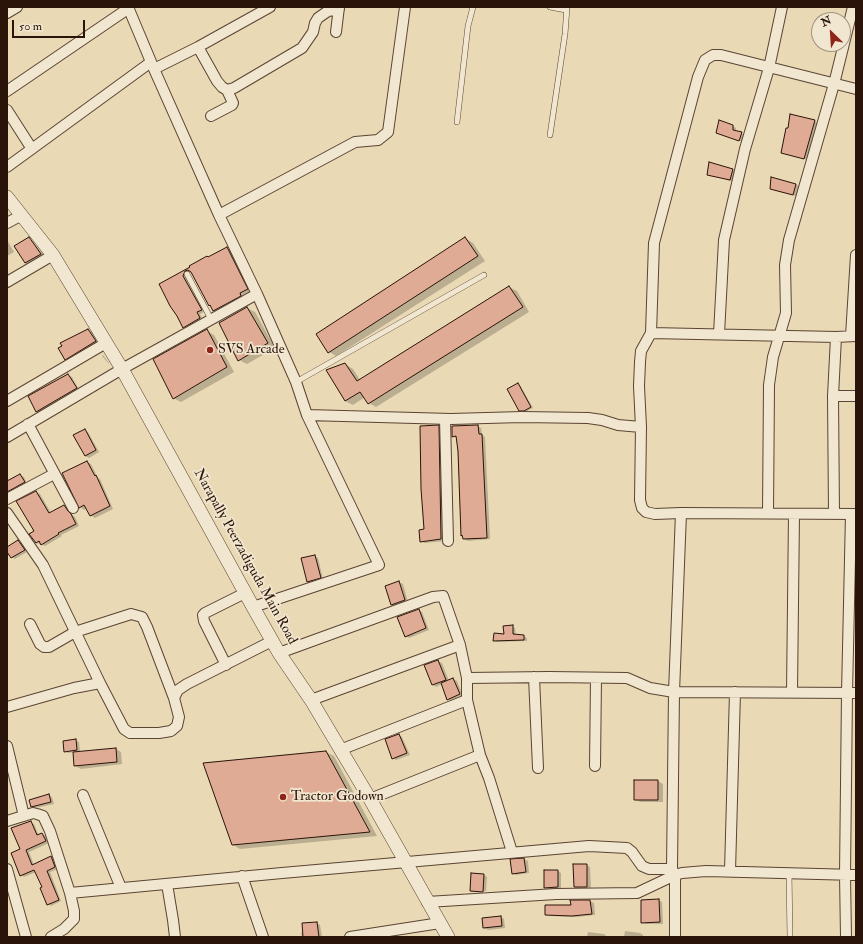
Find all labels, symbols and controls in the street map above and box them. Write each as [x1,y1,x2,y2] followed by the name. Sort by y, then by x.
[14,12,87,38] scale bar
[811,12,851,52] north arrow
[819,14,833,30] text: N
[19,19,42,34] text: 50 m
[218,342,285,358] place label: SVS Arcade
[205,345,215,355] marker: SVS Arcade
[190,466,300,648] street label: Narapally Peerzadiguda Main Road
[291,789,384,805] place label: Tractor Godown
[278,792,288,802] marker: Tractor Godown

